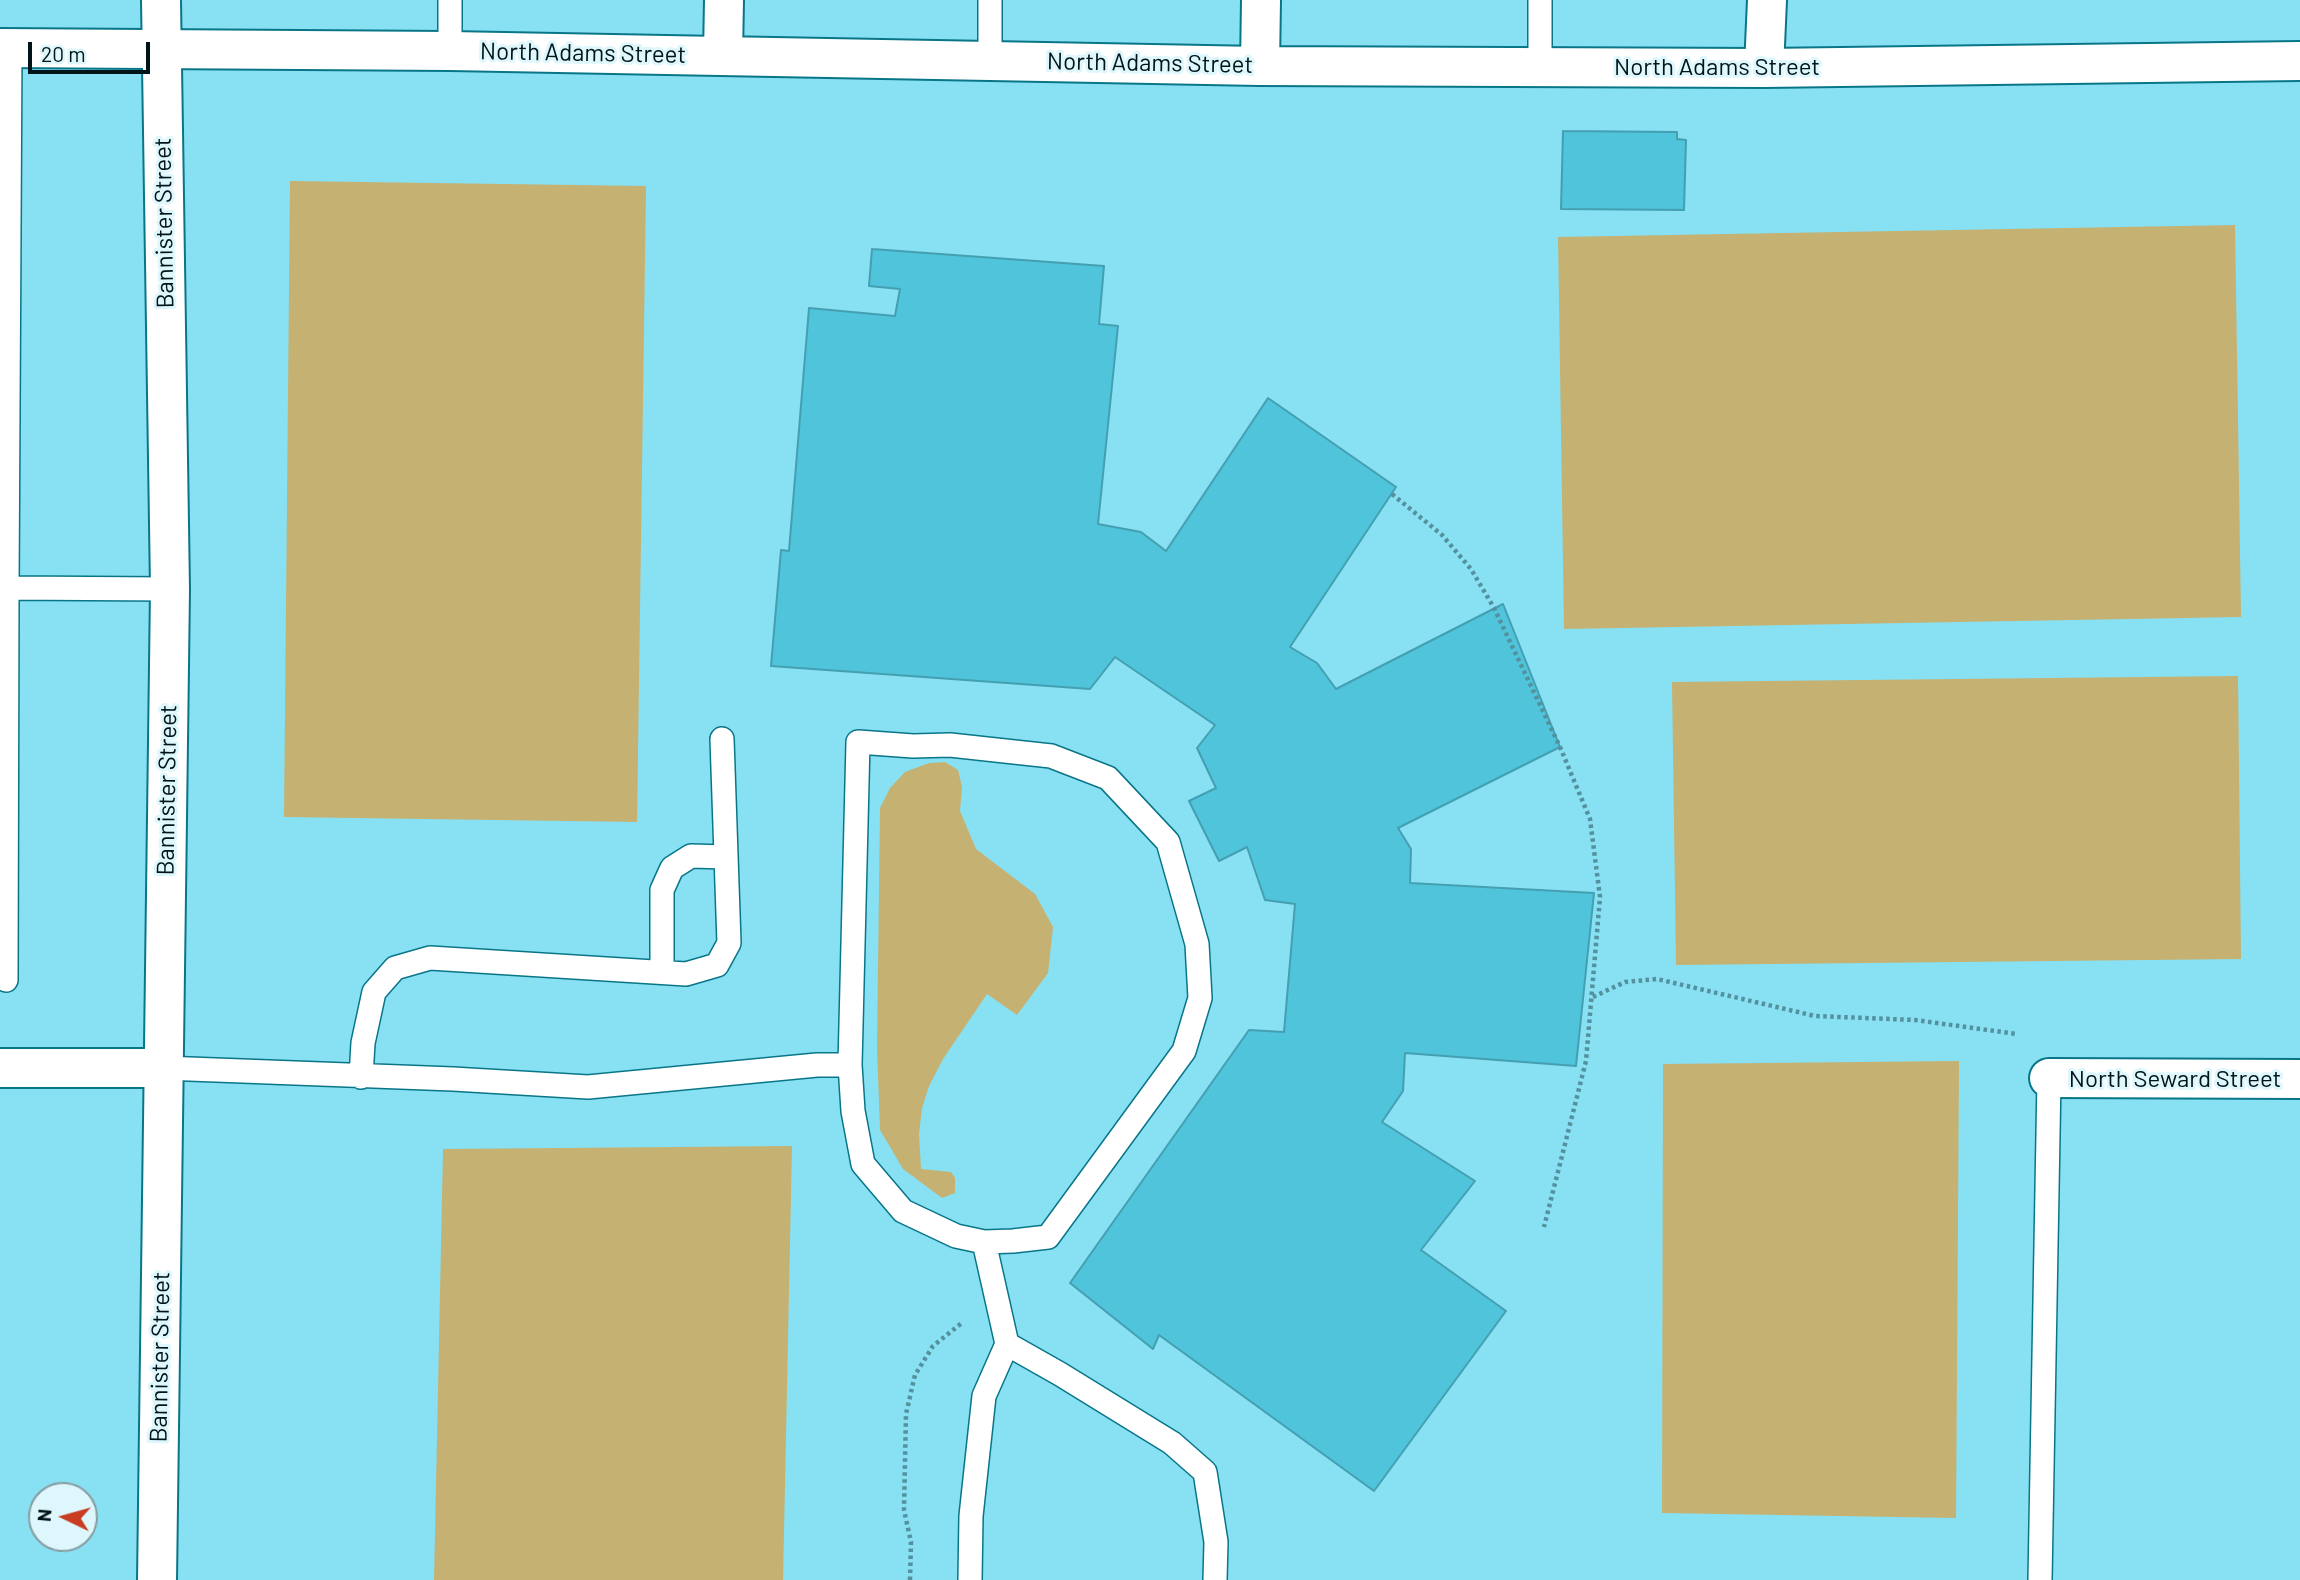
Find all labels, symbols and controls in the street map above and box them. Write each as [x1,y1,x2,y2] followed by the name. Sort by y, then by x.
[32,28,154,72] scale bar
[480,37,686,69] street label: North Adams Street
[41,41,86,66] text: 20 m
[1047,47,1253,79] street label: North Adams Street
[1614,53,1820,81] street label: North Adams Street
[148,137,180,309] street label: Bannister Street
[151,704,183,876] street label: Bannister Street
[2069,1065,2281,1093] street label: North Seward Street
[144,1271,176,1443] street label: Bannister Street
[28,1482,98,1552] north arrow
[32,1508,56,1523] text: N

